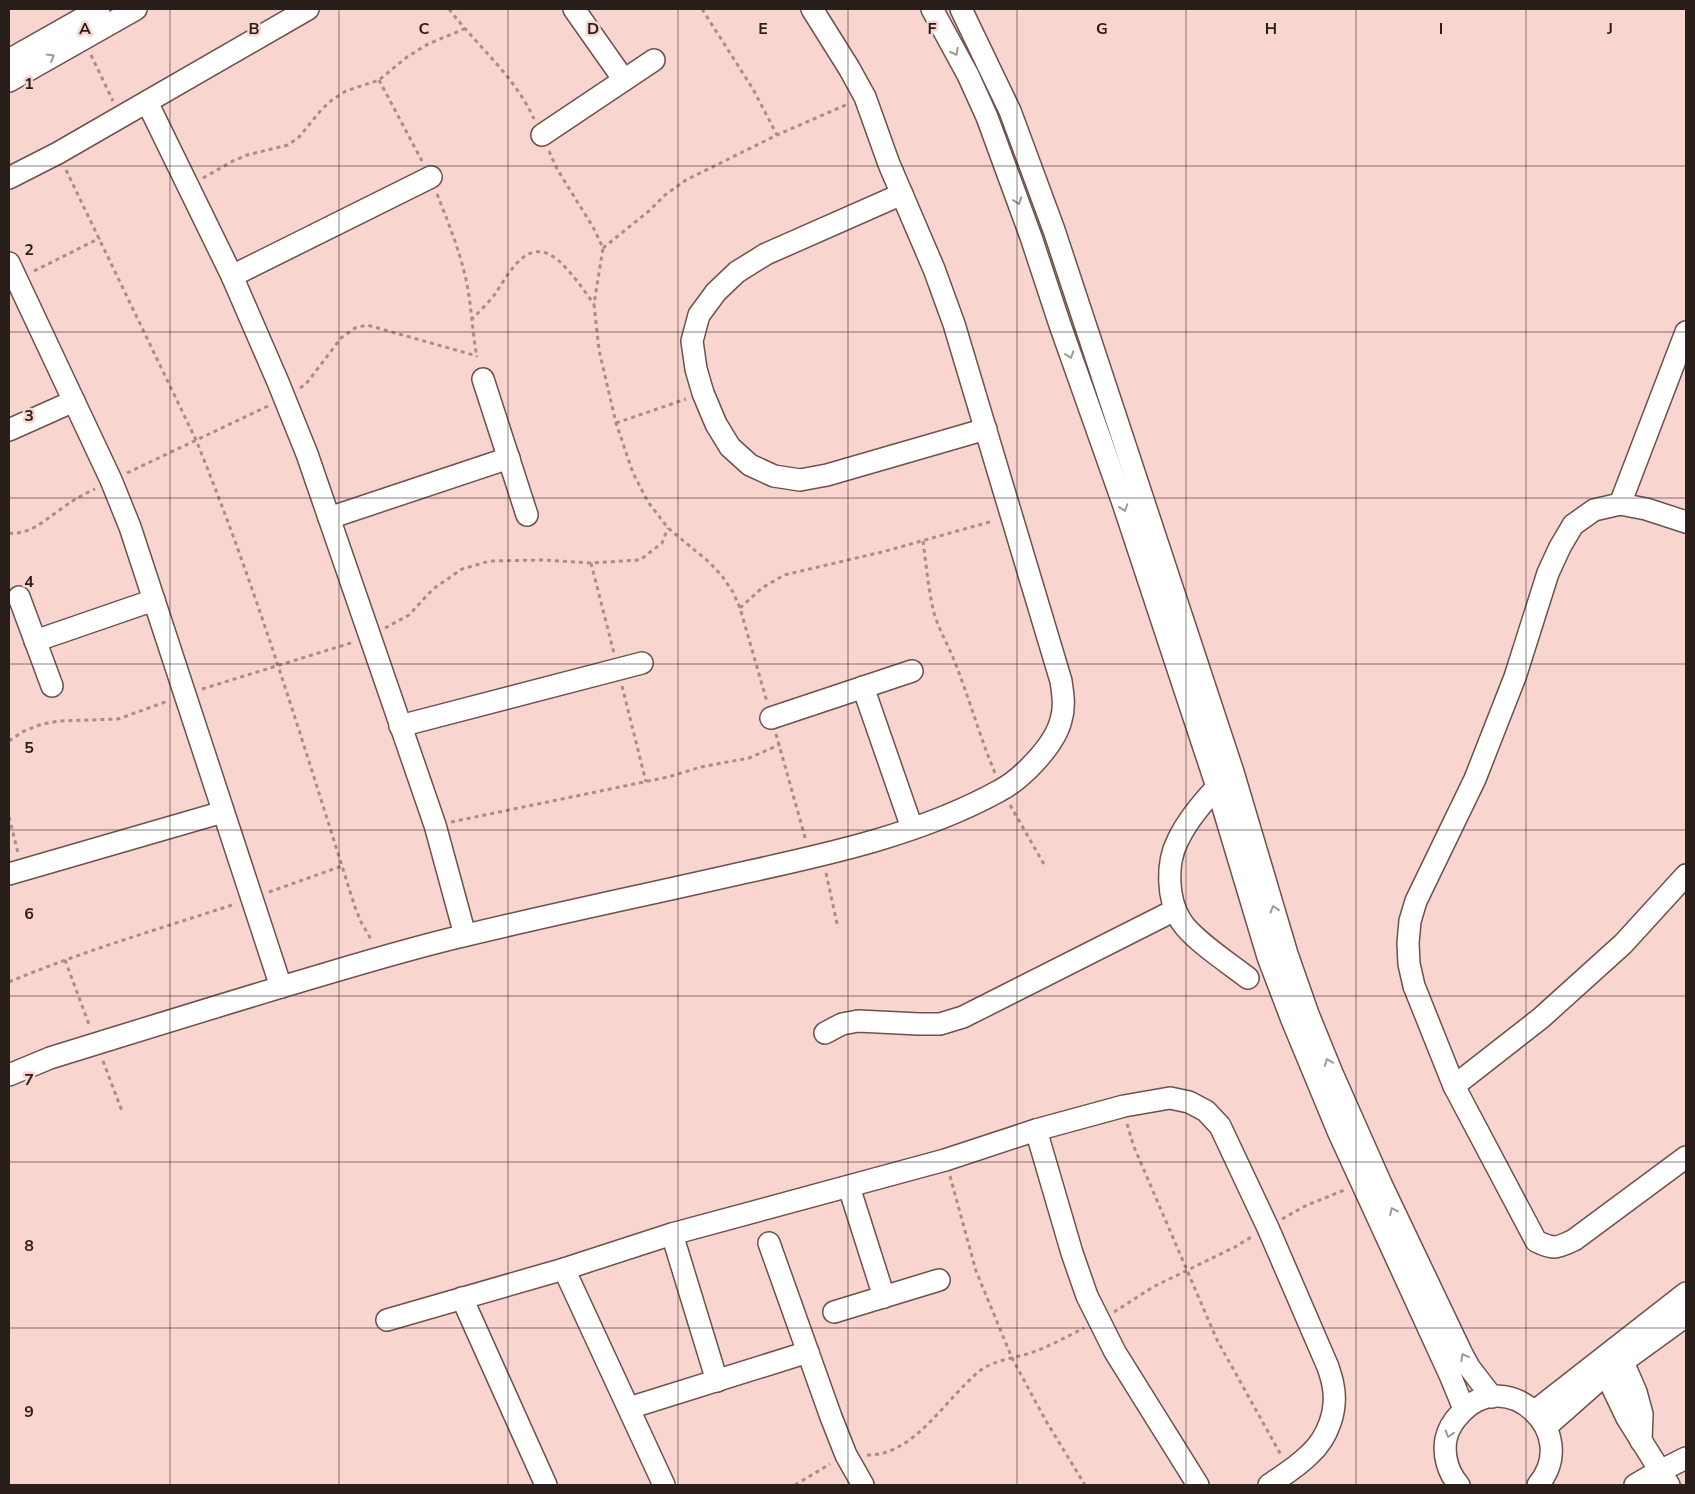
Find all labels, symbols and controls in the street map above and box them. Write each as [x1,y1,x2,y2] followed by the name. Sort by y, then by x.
[79,18,91,40] text: A
[248,18,260,40] text: B
[419,18,430,40] text: C
[587,18,599,40] text: D
[758,18,768,40] text: E
[928,18,937,40] text: F
[1096,18,1108,40] text: G
[1265,18,1277,40] text: H
[1439,18,1443,40] text: I
[1606,18,1613,40] text: J
[949,46,959,55] one-way arrow
[46,53,55,63] one-way arrow
[24,73,34,95] text: 1
[1012,197,1022,205] one-way arrow
[24,239,34,261] text: 2
[1065,350,1075,359] one-way arrow
[24,405,34,427] text: 3
[1119,504,1129,512] one-way arrow
[24,571,34,593] text: 4
[24,737,34,759] text: 5
[24,903,34,925] text: 6
[1269,906,1279,914] one-way arrow
[1323,1058,1334,1067] one-way arrow
[24,1069,34,1091] text: 7
[1389,1207,1400,1216] one-way arrow
[24,1235,34,1257] text: 8
[1460,1354,1470,1363] one-way arrow
[24,1401,34,1423] text: 9
[1444,1429,1454,1438] one-way arrow

